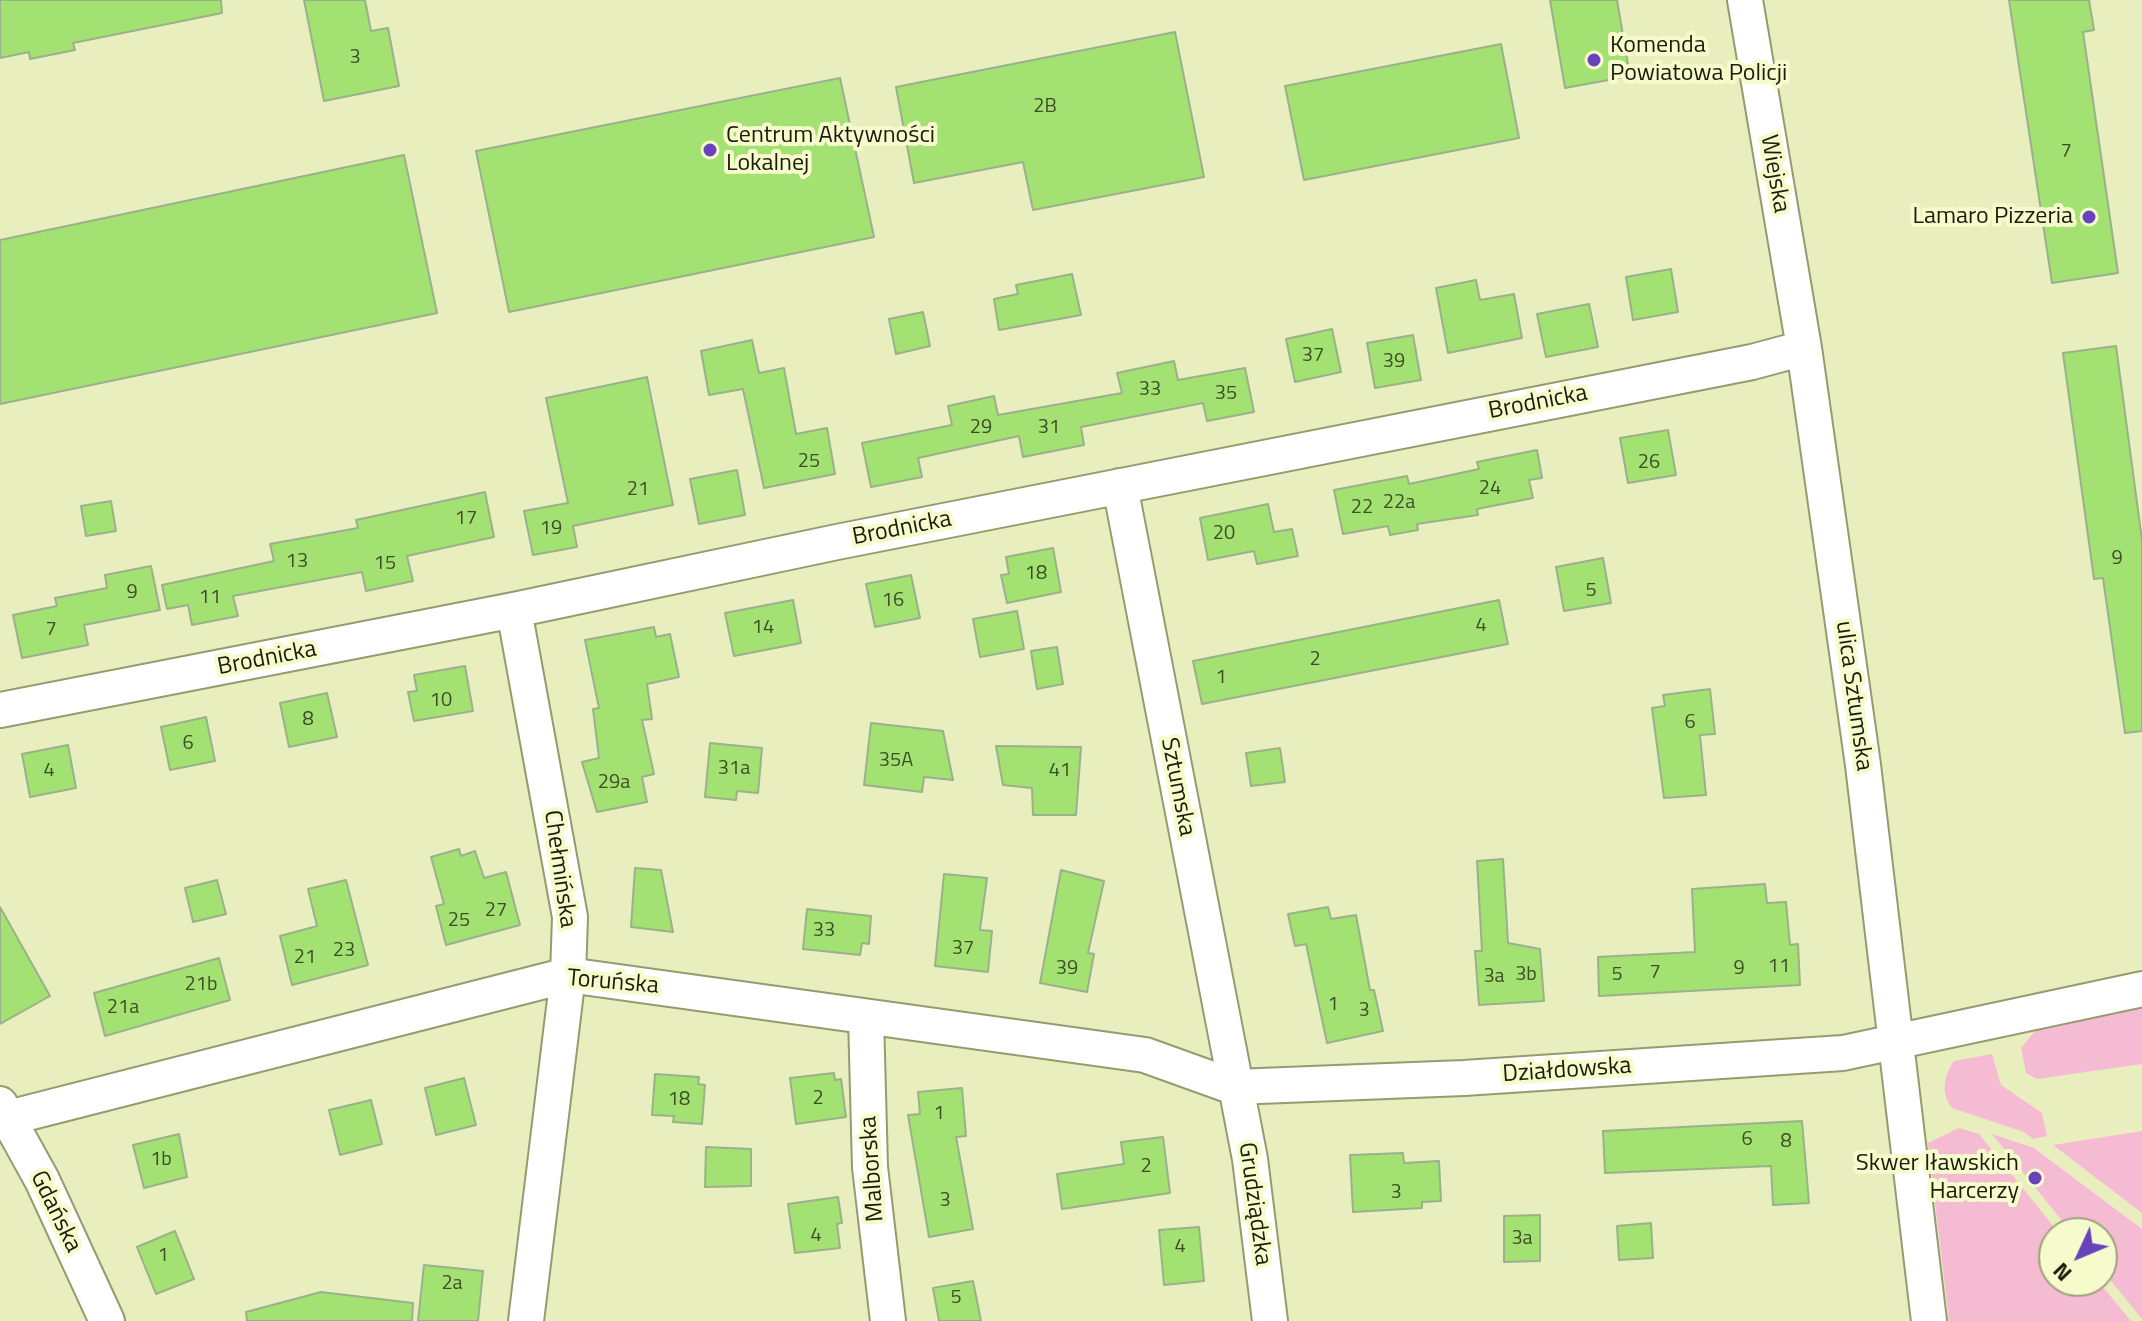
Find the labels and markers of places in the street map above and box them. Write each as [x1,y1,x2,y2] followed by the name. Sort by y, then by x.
[1610,32,1787,88] place label: Komenda Powiatowa Policji
[1585,51,1603,69] marker: Komenda Powiatowa Policji
[726,122,935,178] place label: Centrum Aktywności Lokalnej
[701,141,719,159] marker: Centrum Aktywności Lokalnej
[1912,203,2073,231] place label: Lamaro Pizzeria
[2080,208,2098,226] marker: Lamaro Pizzeria
[1856,1150,2019,1206] place label: Skwer Iławskich Harcerzy
[2026,1169,2044,1187] marker: Skwer Iławskich Harcerzy

